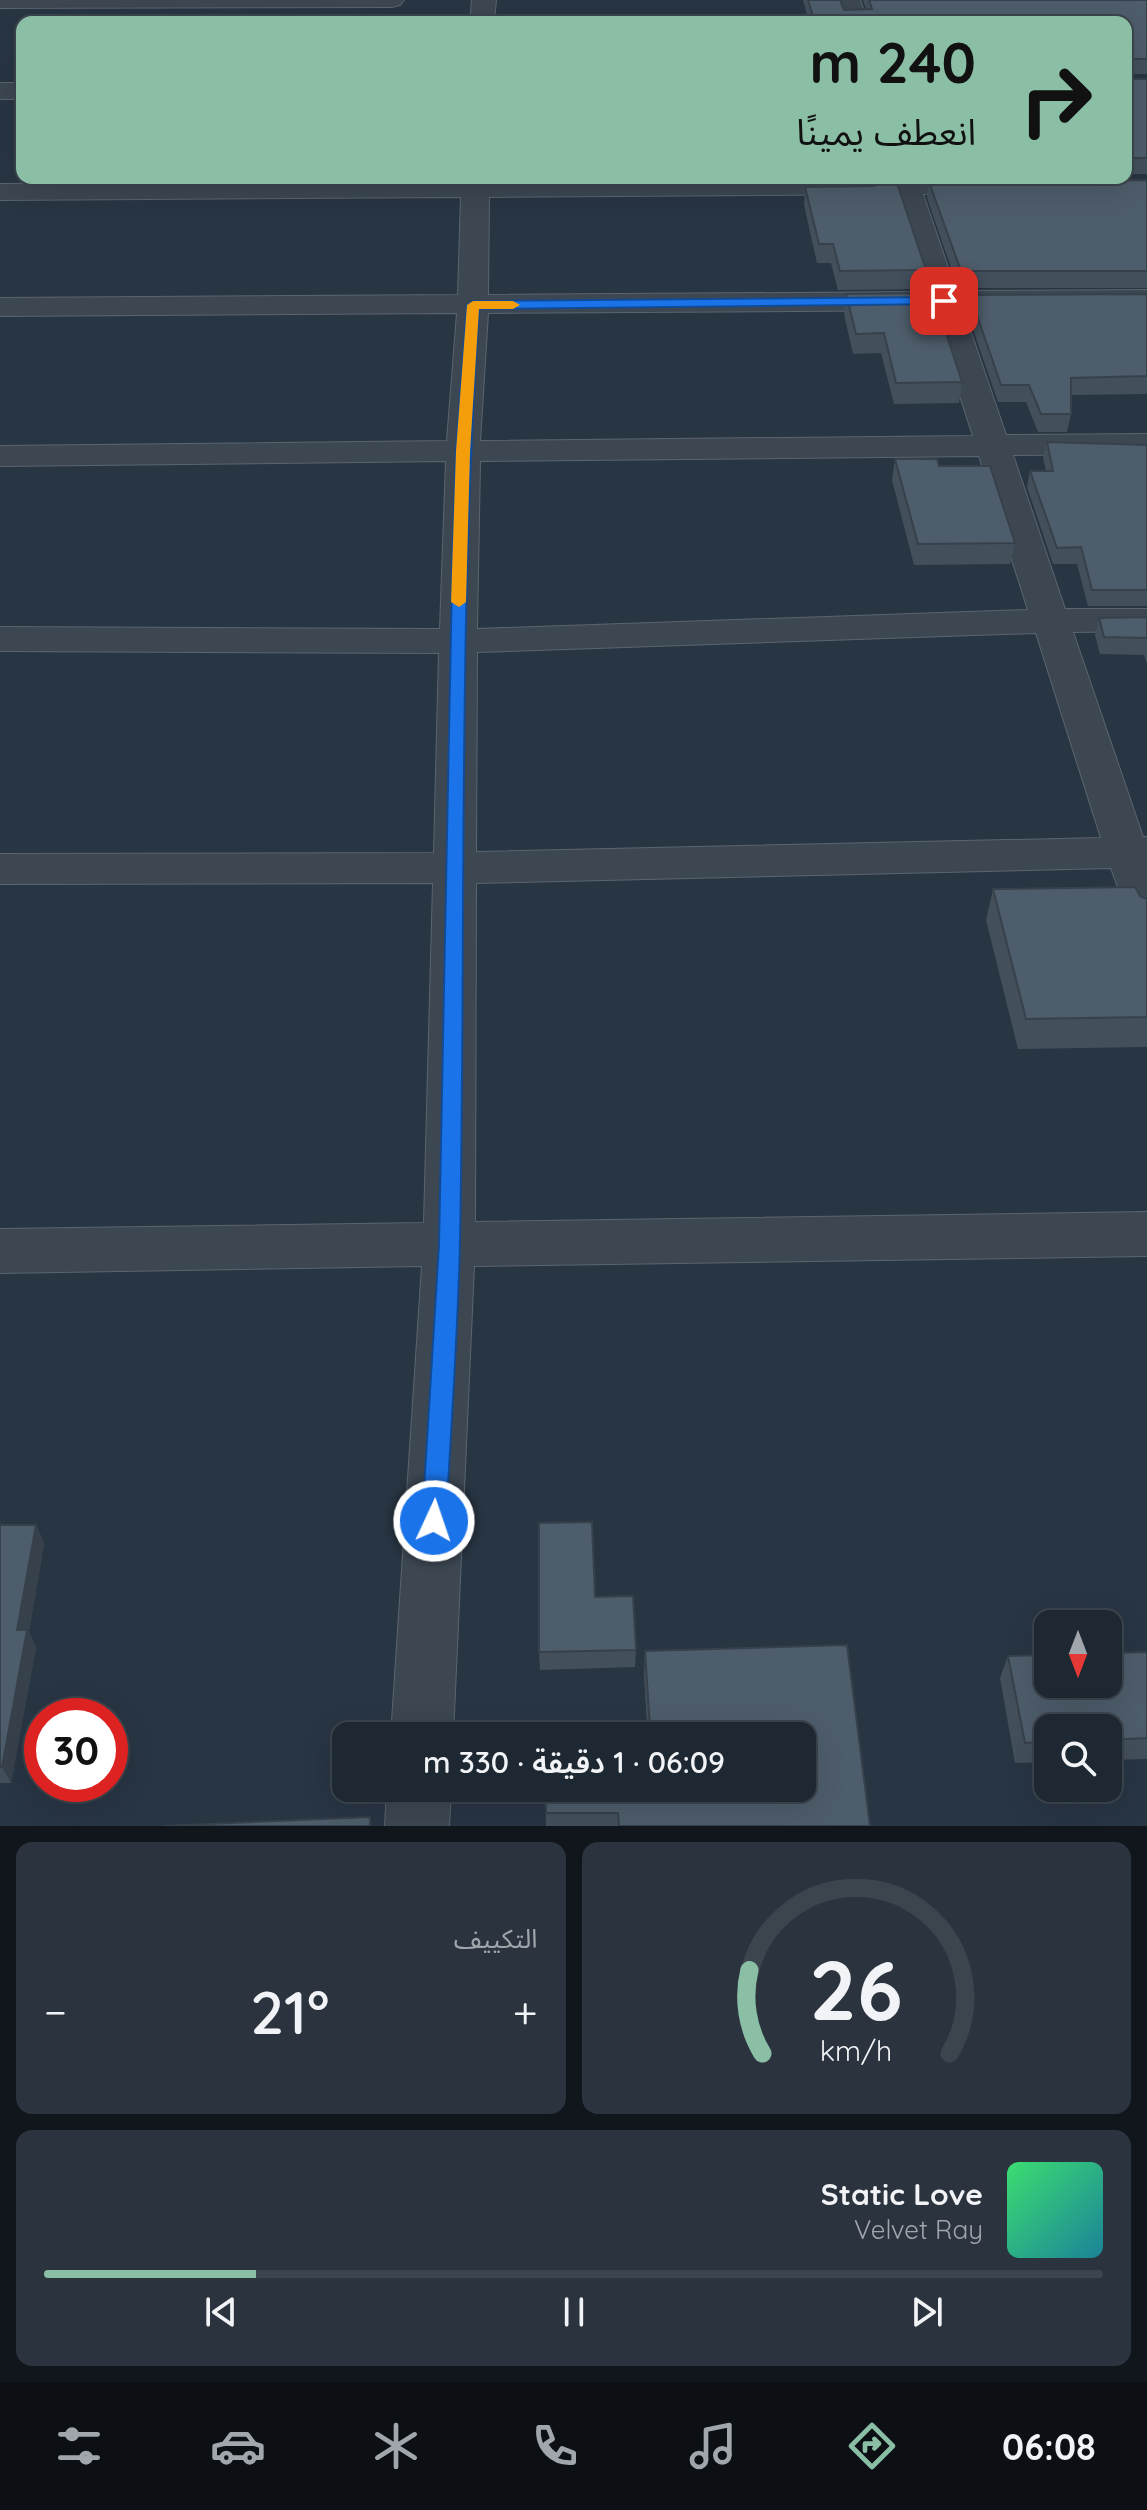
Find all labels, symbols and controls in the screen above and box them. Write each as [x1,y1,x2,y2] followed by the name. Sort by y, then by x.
[809,27,976,97] text: 240 m
[1004,48,1108,152] icon: right
[796,109,976,154] text: انعطف يمينًا
[910,267,978,335] pin
[922,279,966,323] icon: arrive
[392,1479,476,1563] position arrow
[1034,1610,1122,1698] north arrow
[1034,1610,1122,1802] map controls
[24,1698,128,1802] speed limit sign: 30
[1034,1714,1122,1802] button: search
[423,1743,725,1781] text: 06:09 · 1 دقيقة · 330 m
[454,1922,538,1955] text: التكييف
[810,1937,903,2041] text: 26
[250,1974,329,2049] text: 21°
[44,1984,67,2039] text: −
[513,1984,537,2039] text: +
[820,2032,893,2068] text: km/h
[821,2175,983,2213] text: Static Love
[854,2213,983,2246] text: Velvet Ray
[199,2290,243,2334] icon: previous
[552,2290,596,2334] icon: pause
[905,2290,949,2334] icon: next
[51,2418,107,2474] icon: filters
[210,2418,266,2474] icon: car
[368,2418,424,2474] icon: climate
[527,2418,583,2474] icon: phone
[685,2418,741,2474] icon: music
[844,2418,900,2474] icon: directions
[1002,2424,1096,2469] text: 06:08

